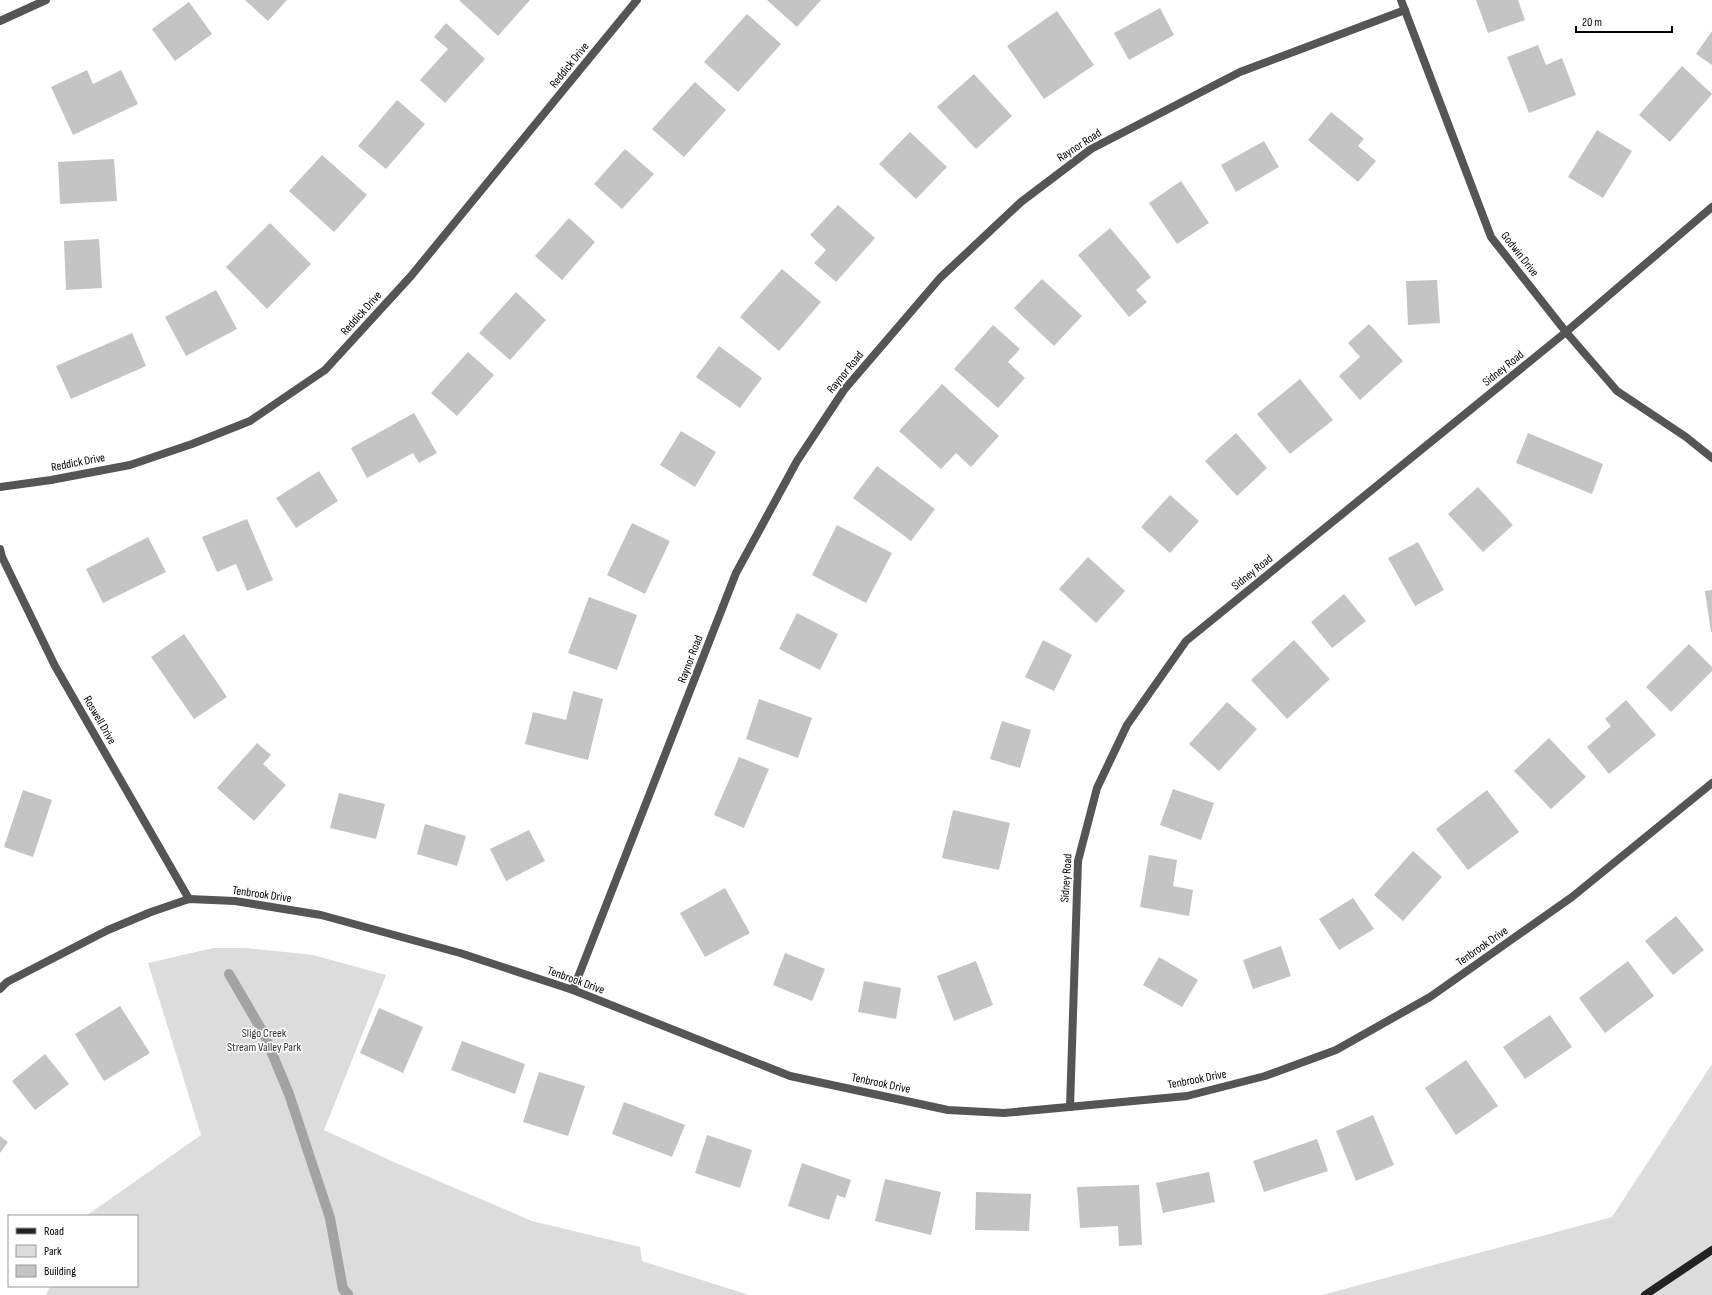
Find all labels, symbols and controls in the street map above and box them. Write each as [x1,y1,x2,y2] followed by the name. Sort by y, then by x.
[1576,8,1672,34] scale bar
[1582,15,1602,30] text: 20 m
[546,39,593,91] street label: Reddick Drive
[1054,126,1104,165] street label: Raynor Road
[1497,229,1542,280] street label: Godwin Drive
[337,288,385,339] street label: Reddick Drive
[1480,347,1527,390] street label: Sidney Road
[824,348,867,396] street label: Raynor Road
[50,450,107,475] street label: Reddick Drive
[1229,551,1276,594] street label: Sidney Road
[675,633,706,685] street label: Raynor Road
[80,693,120,747] street label: Roswell Drive
[1057,853,1076,903] street label: Sidney Road
[231,883,293,906] street label: Tenbrook Drive
[1454,923,1511,970] street label: Tenbrook Drive
[545,963,607,998] street label: Tenbrook Drive
[227,1026,301,1055] park label: Sligo Creek Stream Valley Park
[1166,1066,1228,1093] street label: Tenbrook Drive
[850,1070,912,1097] street label: Tenbrook Drive
[8,1215,138,1287] legend
[44,1224,64,1239] text: Road
[44,1244,62,1259] text: Park
[44,1264,76,1279] text: Building

